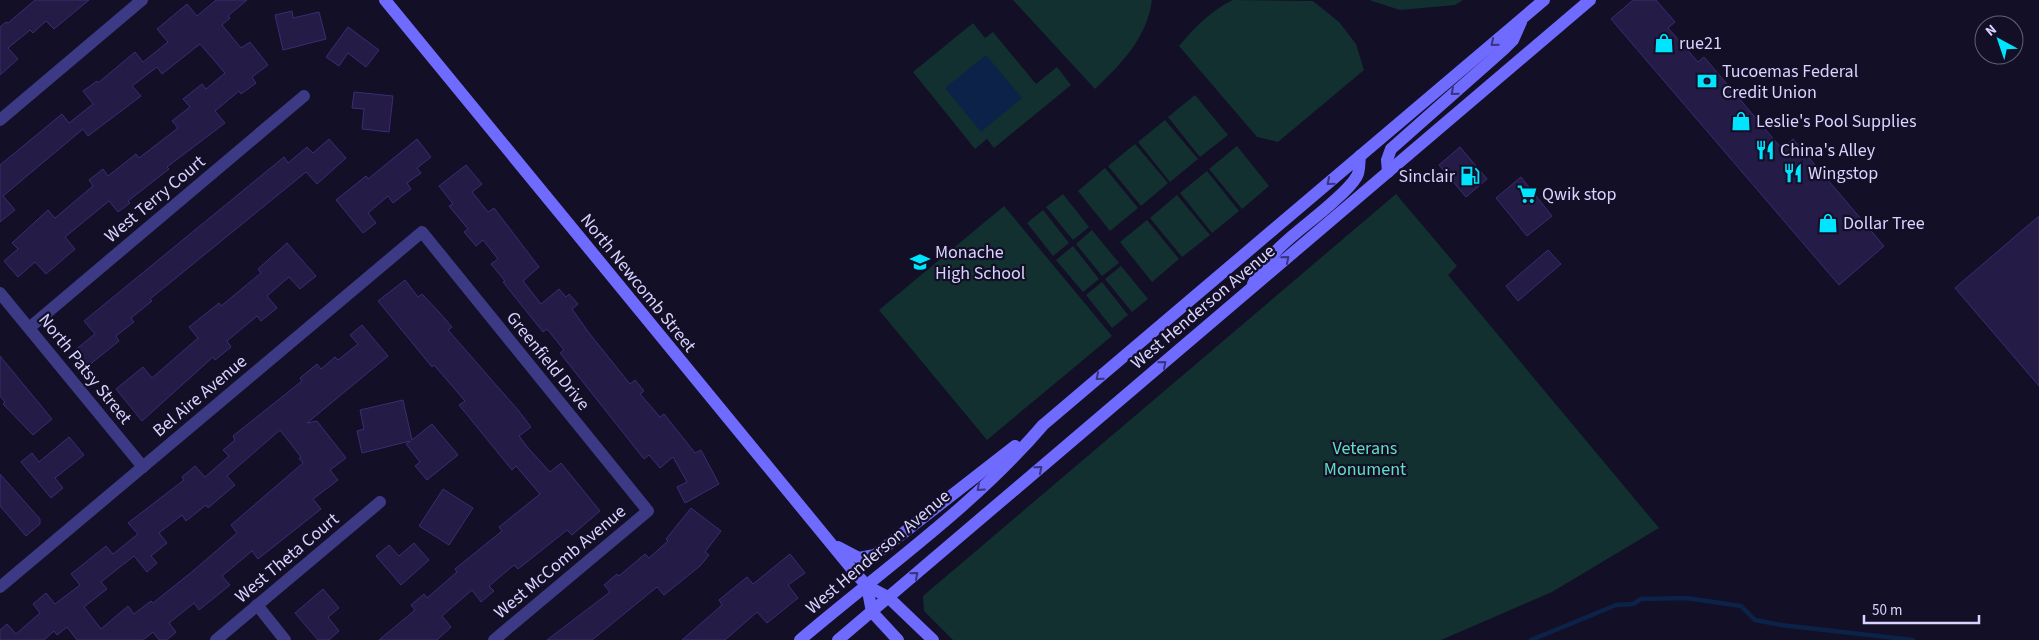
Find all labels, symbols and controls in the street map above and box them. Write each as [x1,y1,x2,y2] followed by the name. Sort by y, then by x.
[1974,15,2024,65] north arrow
[1981,20,2001,41] text: N
[1679,31,1722,56] place label: rue21
[1653,32,1675,54] shop icon: rue21
[1490,37,1499,46] one-way arrow
[1722,59,1858,105] place label: Tucoemas Federal Credit Union
[1696,70,1718,92] bank icon: Tucoemas Federal Credit Union
[1450,87,1459,96] one-way arrow
[1756,109,1917,134] place label: Leslie's Pool Supplies
[1730,110,1752,132] shop icon: Leslie's Pool Supplies
[1780,138,1876,163] place label: China's Alley
[1754,139,1776,161] restaurant icon: China's Alley
[99,149,211,249] street label: West Terry Court
[1808,161,1878,186] place label: Wingstop
[1782,162,1804,184] restaurant icon: Wingstop
[1399,164,1456,189] place label: Sinclair
[1459,165,1481,187] fuel station icon: Sinclair
[1326,176,1335,185] one-way arrow
[1542,182,1617,207] place label: Qwik stop
[1516,183,1538,205] supermarket icon: Qwik stop
[574,208,702,358] street label: North Newcomb Street
[1843,211,1925,236] place label: Dollar Tree
[1817,212,1839,234] shop icon: Dollar Tree
[1125,239,1281,375] street label: West Henderson Avenue
[935,240,1025,286] place label: Monache High School
[909,251,931,273] school or university icon: Monache High School
[1281,255,1290,264] one-way arrow
[500,306,596,416] street label: Greenfield Drive
[33,308,137,430] street label: North Patsy Street
[148,349,253,443] street label: Bel Aire Avenue
[1157,361,1166,370] one-way arrow
[1096,372,1105,380] one-way arrow
[1324,436,1406,482] park label: Veterans Monument
[1033,466,1042,475] one-way arrow
[977,482,986,491] one-way arrow
[800,484,956,620] street label: West Henderson Avenue
[489,499,631,625] street label: West McComb Avenue
[230,507,344,609] street label: West Theta Court
[909,572,918,580] one-way arrow
[1864,592,1979,624] scale bar
[1872,600,1902,621] text: 50 m

